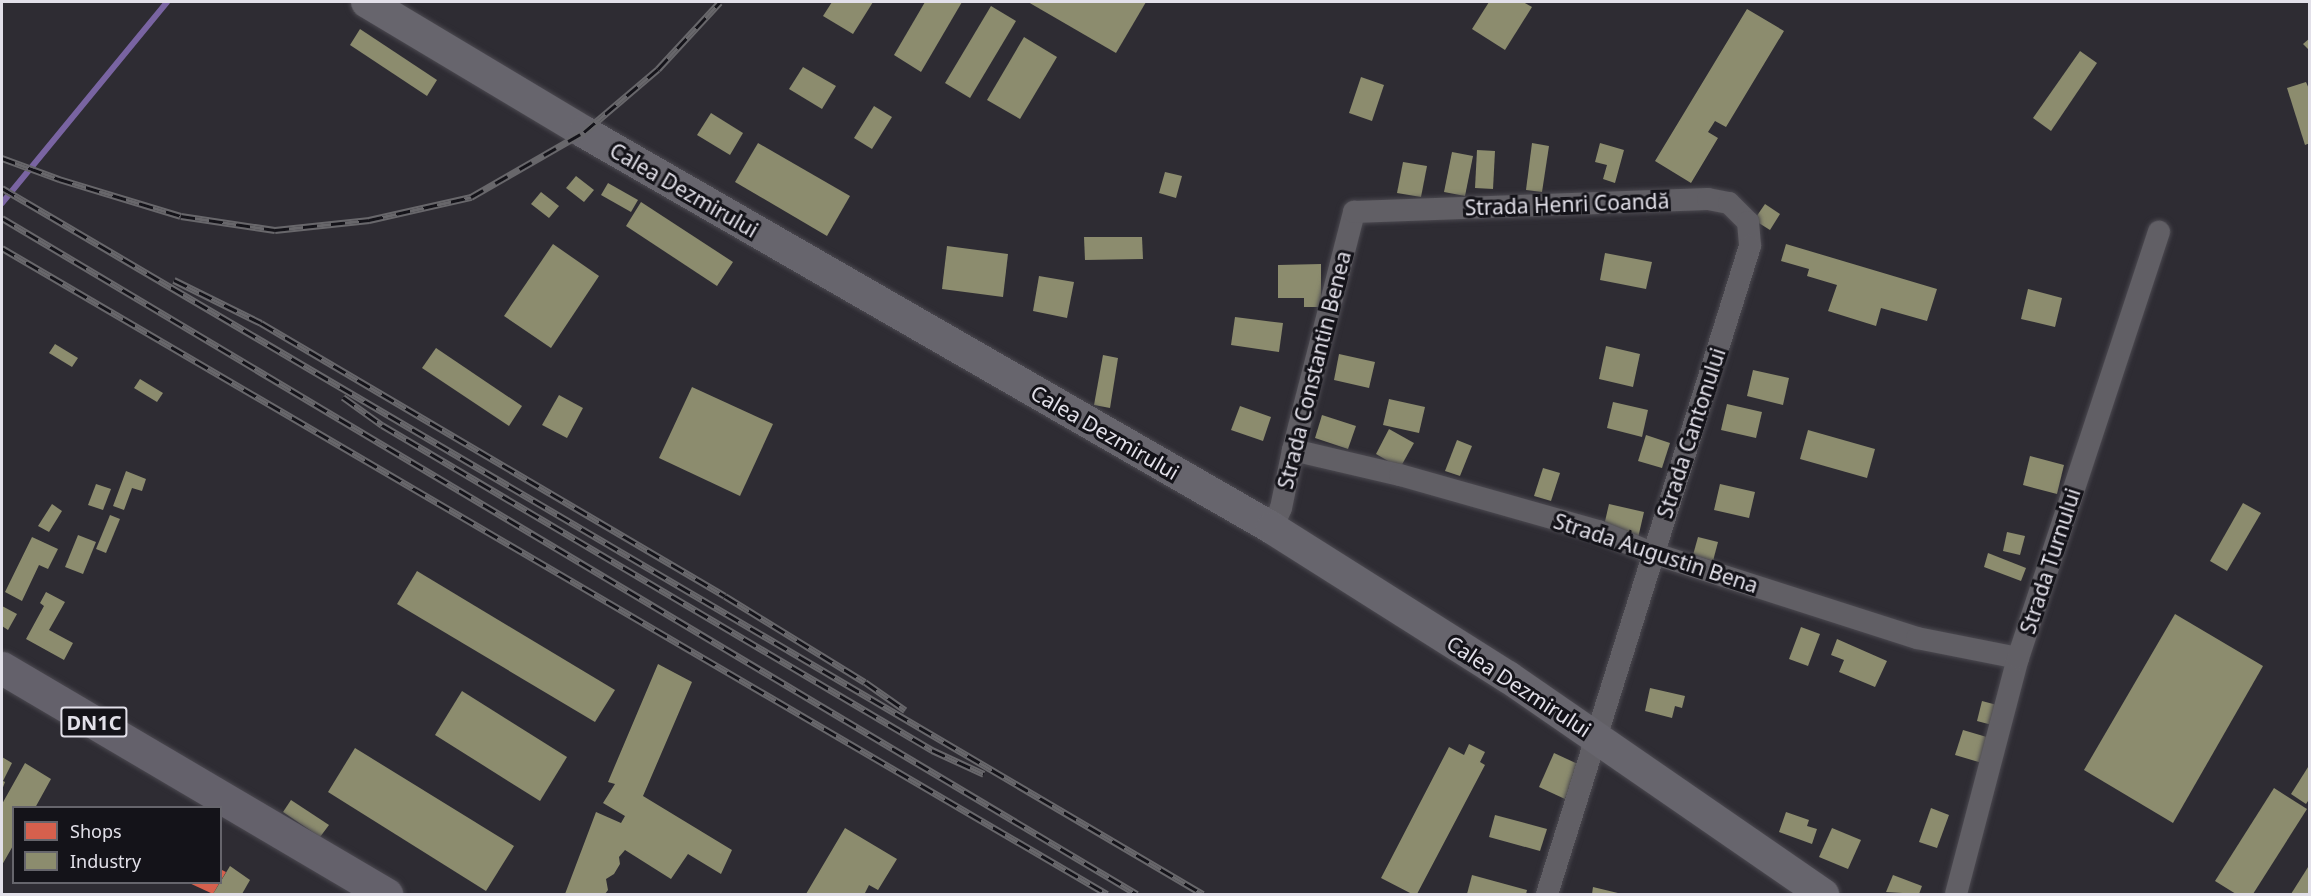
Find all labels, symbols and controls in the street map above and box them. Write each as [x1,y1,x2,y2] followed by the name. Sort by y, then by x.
[605,137,763,243] street label: Calea Dezmirului
[1464,188,1670,220] street label: Strada Henri Coandă
[1272,248,1356,492] street label: Strada Constantin Benea
[1652,345,1730,521] street label: Strada Cantonului
[1026,379,1184,485] street label: Calea Dezmirului
[2015,485,2085,637] street label: Strada Turnului
[1551,508,1761,598] street label: Strada Augustin Bena
[1442,630,1596,742] street label: Calea Dezmirului
[60,705,128,739] road number: DN1C
[12,806,222,884] legend
[70,819,122,843] text: Shops
[70,849,141,873] text: Industry

